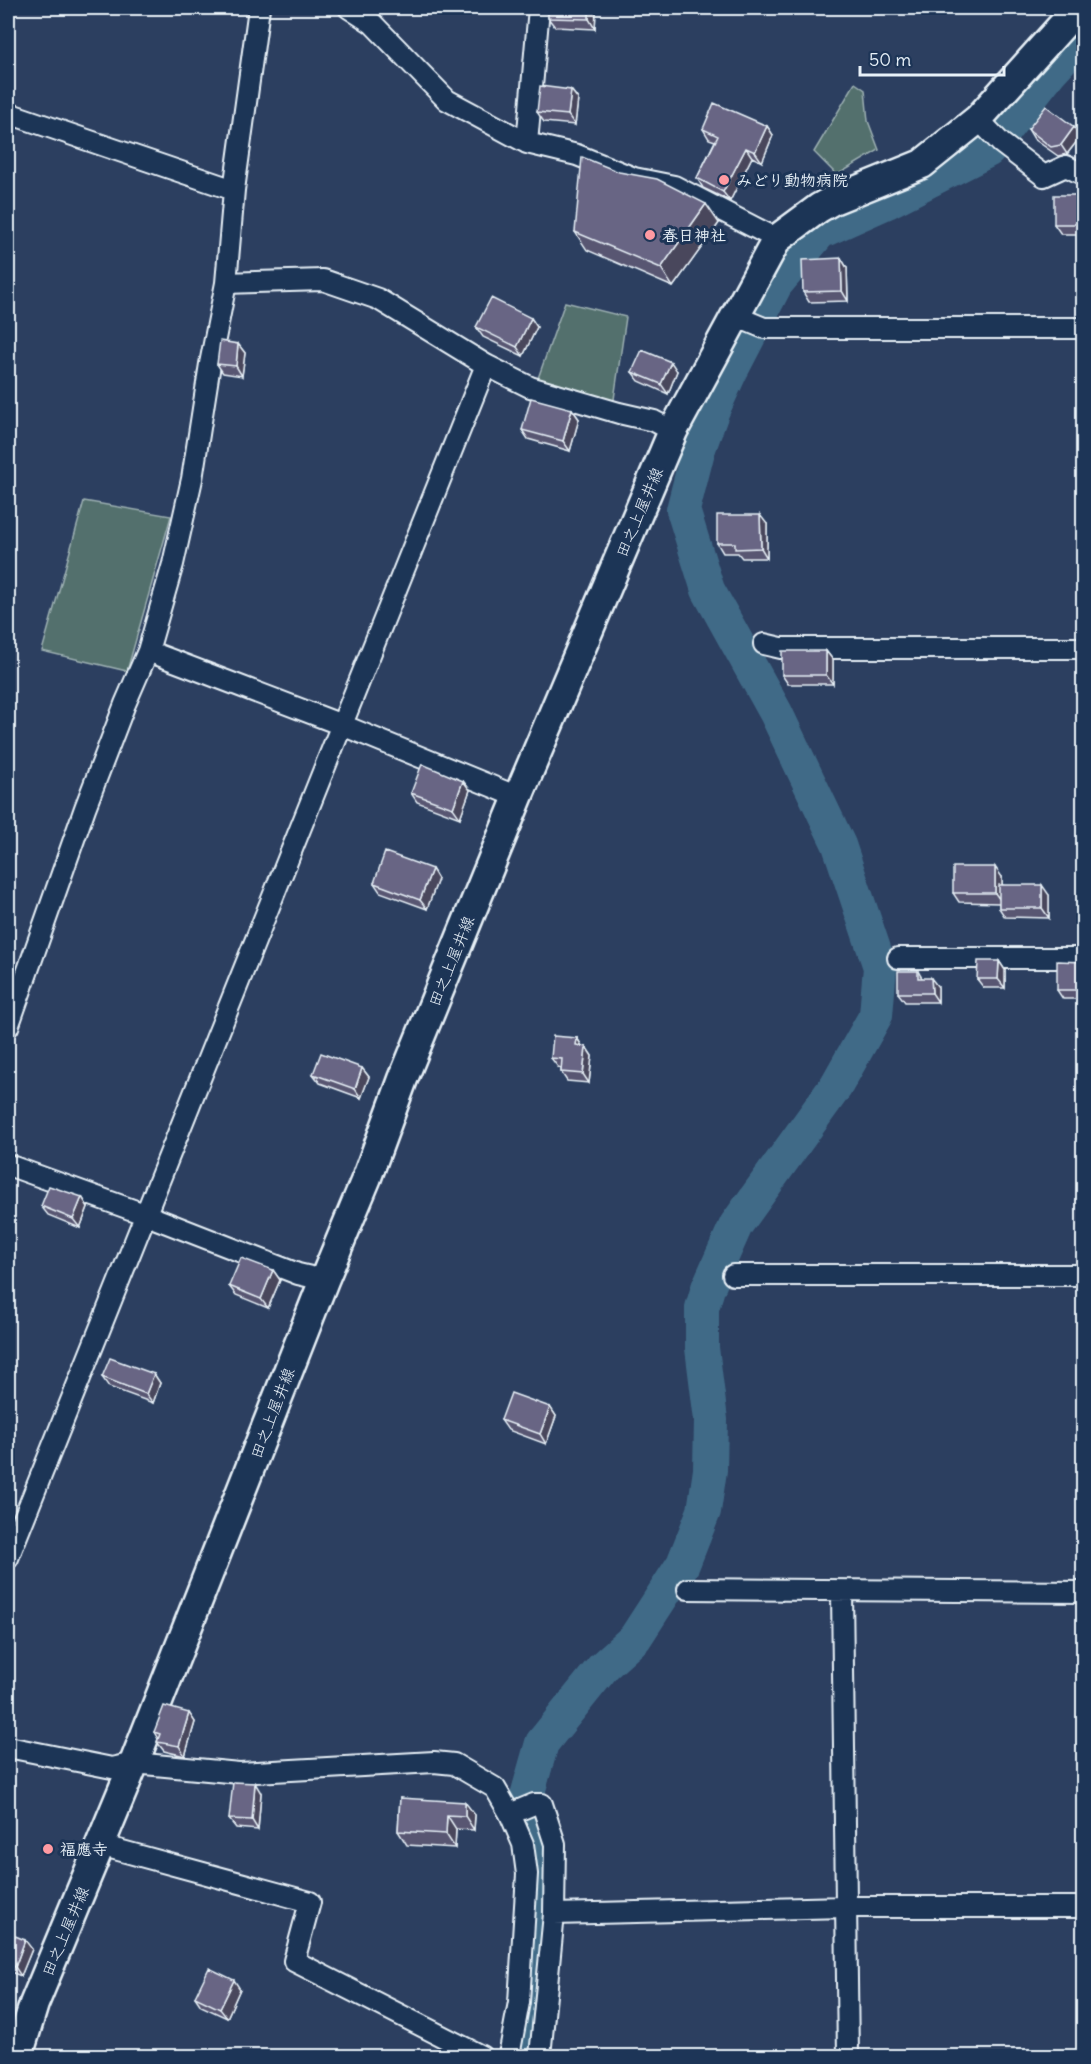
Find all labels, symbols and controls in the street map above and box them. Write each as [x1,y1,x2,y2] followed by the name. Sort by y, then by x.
[860,39,1004,77] scale bar
[869,48,911,71] text: 50 m
[736,170,848,190] place label: みどり動物病院
[717,173,731,187] marker: みどり動物病院
[662,225,726,245] place label: 春日神社
[643,228,657,242] marker: 春日神社
[611,464,667,560] street label: 田之上屋井線
[424,913,478,1009] street label: 田之上屋井線
[245,1365,299,1461] street label: 田之上屋井線
[60,1839,108,1859] place label: 福應寺
[41,1842,55,1856] marker: 福應寺
[37,1883,93,1979] street label: 田之上屋井線

